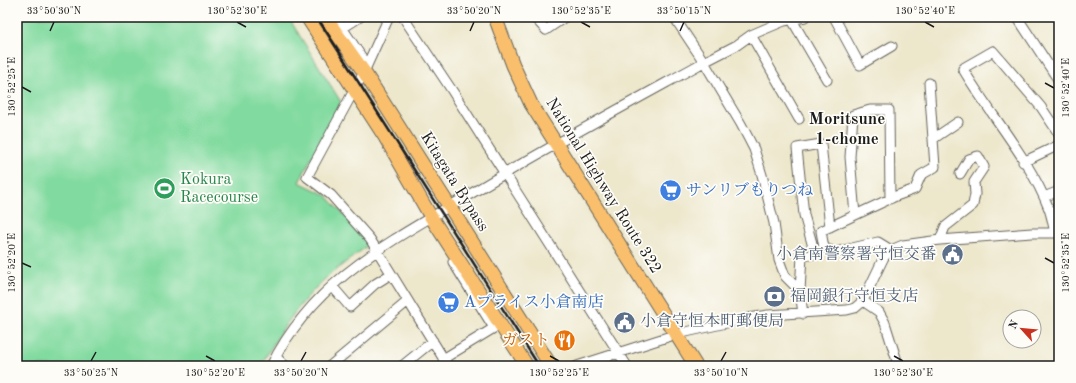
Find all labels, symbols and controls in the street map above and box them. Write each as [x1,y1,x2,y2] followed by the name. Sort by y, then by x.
[27,6,82,16] text: 33°50'30"N
[207,6,267,16] text: 130°52'30"E
[447,6,502,16] text: 33°50'20"N
[551,6,611,16] text: 130°52'35"E
[657,6,712,16] text: 33°50'15"N
[895,6,955,16] text: 130°52'40"E
[7,57,17,117] text: 130°52'25"E
[1061,58,1071,118] text: 130°52'40"E
[542,95,664,277] street label: National Highway Route 322
[809,111,885,148] district label: Moritsune 1-chome
[417,129,491,235] street label: Kitagata Bypass
[180,172,258,206] place label: Kokura Racecourse
[151,176,177,202] sports icon: Kokura Racecourse
[658,178,684,204] supermarket icon: サンリブもりつね
[686,182,813,199] place label: サンリブもりつね
[7,233,17,293] text: 130°52'20"E
[1061,233,1071,293] text: 130°52'35"E
[939,242,965,268] public building icon: 小倉南警察署守恒交番
[776,245,936,263] place label: 小倉南警察署守恒交番
[761,284,787,310] bank icon: 福岡銀行守恒支店
[790,287,918,305] place label: 福岡銀行守恒支店
[435,290,461,316] supermarket icon: Aプライス小倉南店
[464,293,604,311] place label: Aプライス小倉南店
[611,309,637,335] public building icon: 小倉守恒本町郵便局
[1002,309,1042,349] north arrow
[640,312,784,330] place label: 小倉守恒本町郵便局
[1008,318,1022,331] text: N
[552,328,578,354] restaurant icon: ガスト
[502,332,550,349] place label: ガスト
[64,368,119,378] text: 33°50'25"N
[185,368,245,378] text: 130°52'20"E
[274,368,329,378] text: 33°50'20"N
[529,368,589,378] text: 130°52'25"E
[694,368,749,378] text: 33°50'10"N
[873,368,933,378] text: 130°52'30"E

